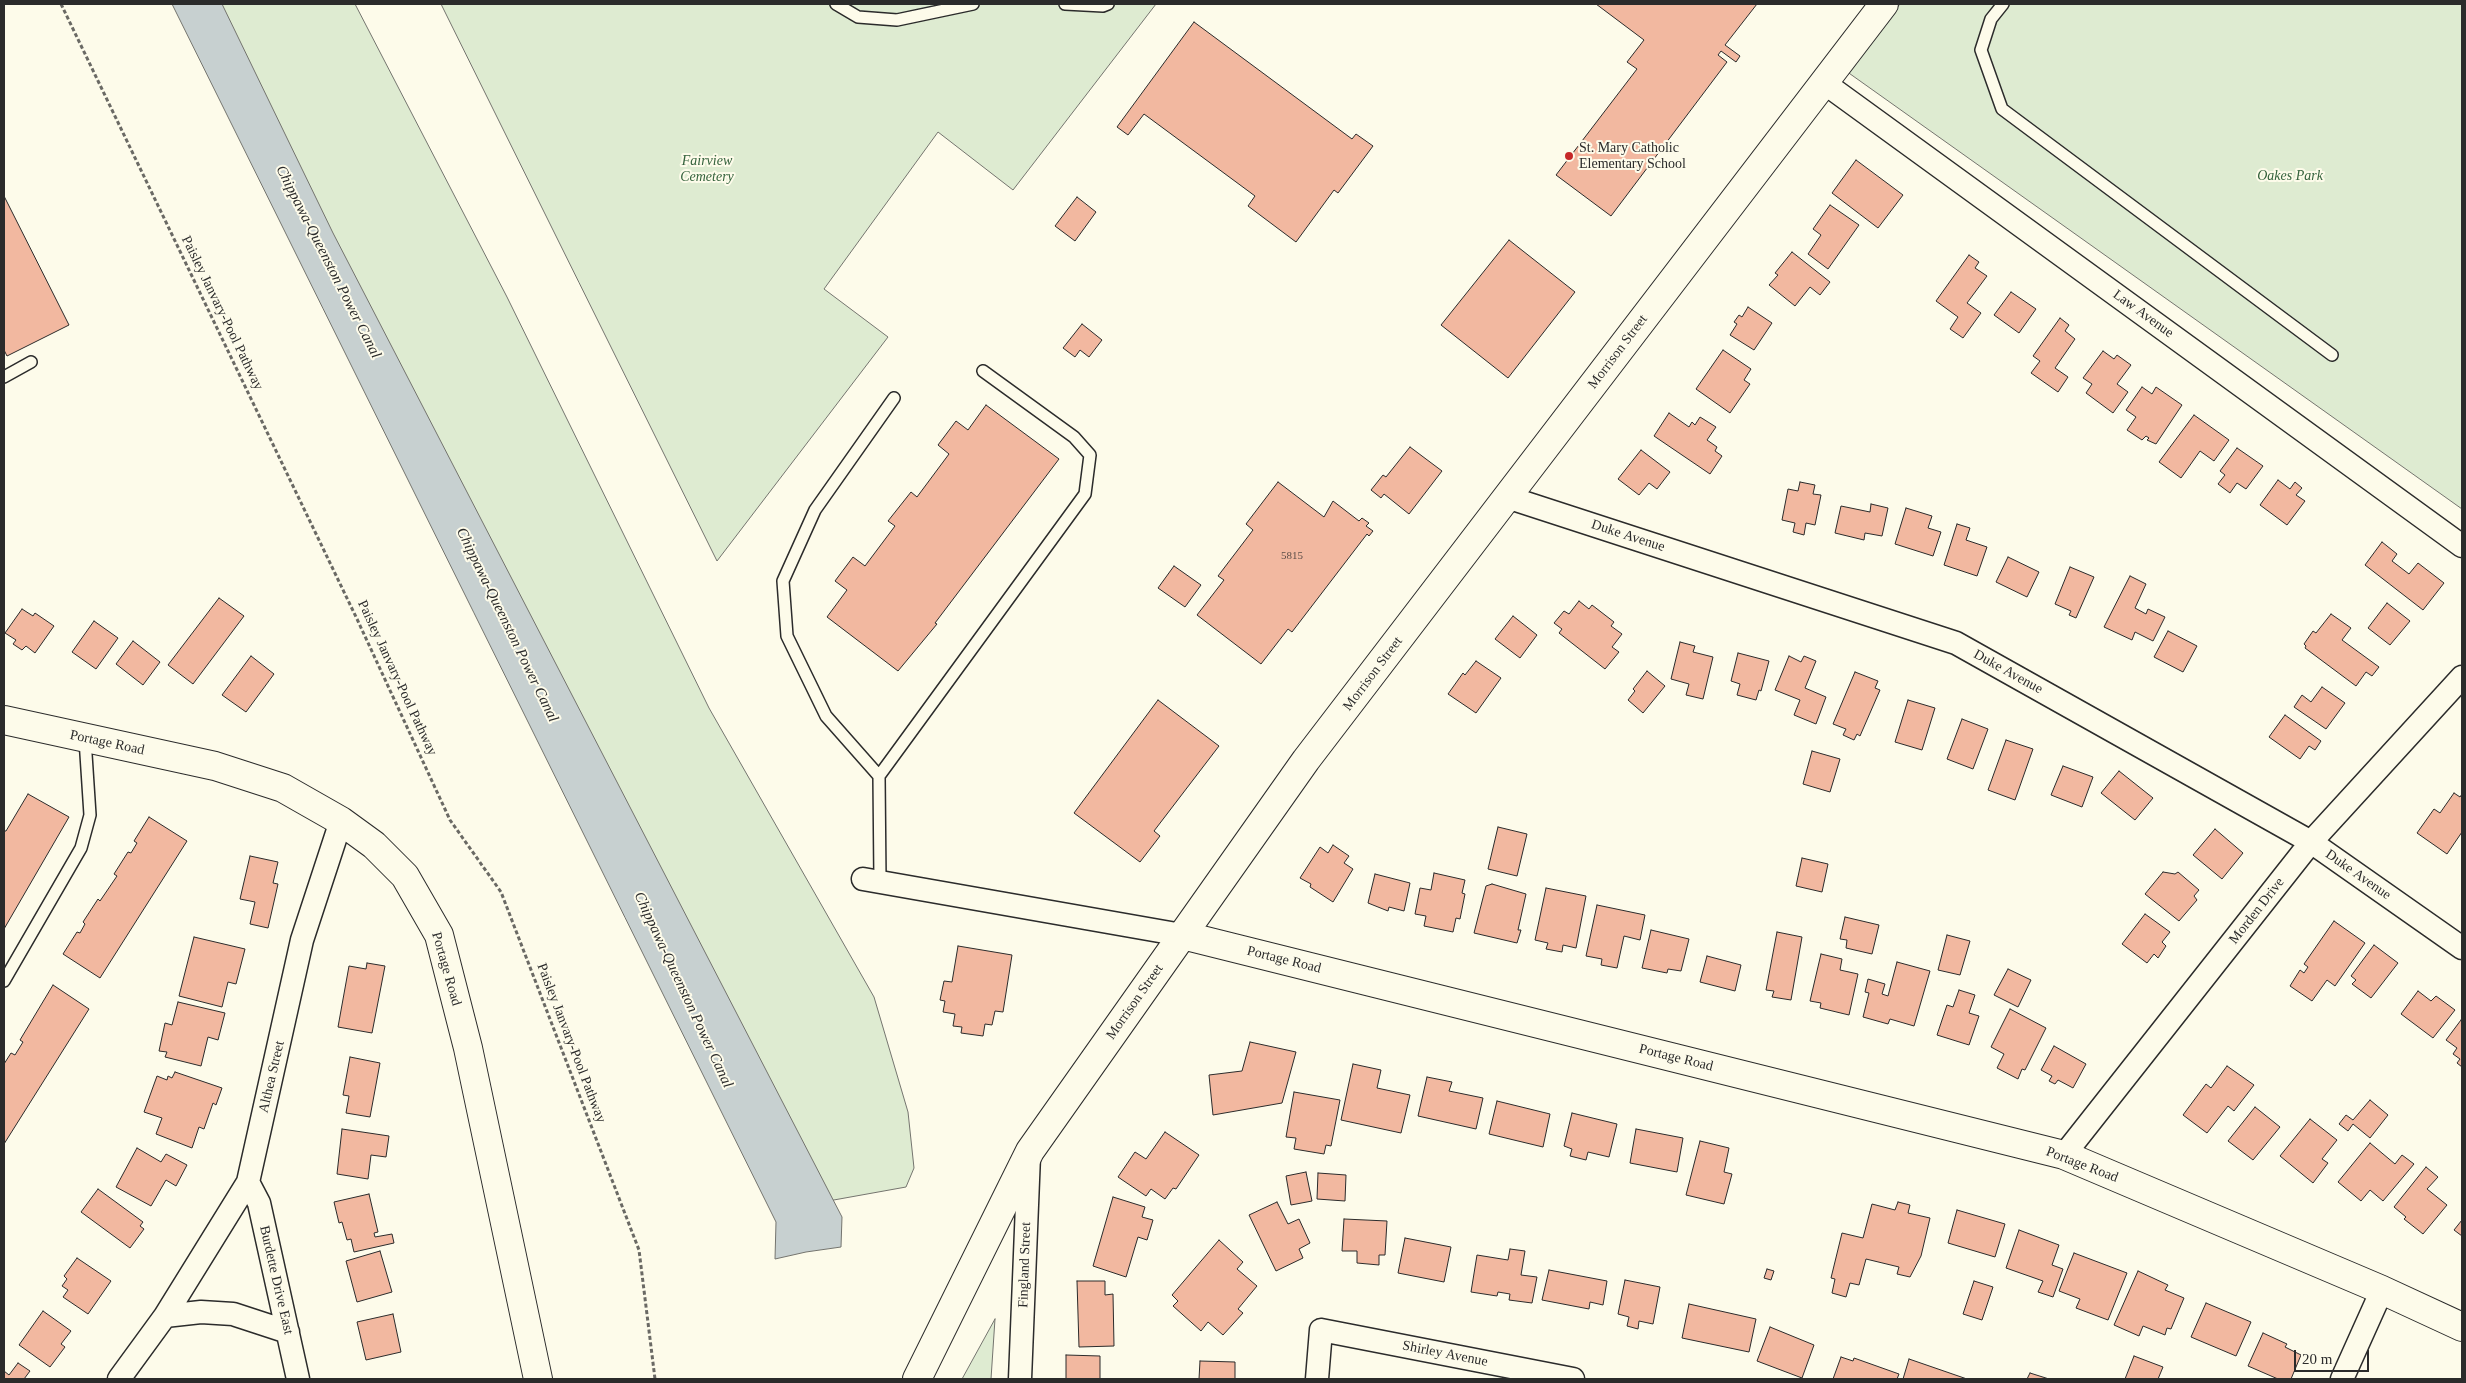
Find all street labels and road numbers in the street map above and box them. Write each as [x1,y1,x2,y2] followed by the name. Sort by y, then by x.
[177,233,267,393] street label: Paisley Janvary-Pool Pathway
[2109,286,2177,342] street label: Law Avenue
[1585,312,1651,392] street label: Morrison Street
[1589,516,1667,556] street label: Duke Avenue
[354,598,440,758] street label: Paisley Janvary-Pool Pathway
[1340,634,1406,714] street label: Morrison Street
[1971,646,2045,698] street label: Duke Avenue
[68,727,146,759] street label: Portage Road
[2322,846,2394,904] street label: Duke Avenue
[2226,874,2288,948] street label: Morden Drive
[427,930,465,1008] street label: Portage Road
[1245,943,1323,977] street label: Portage Road
[533,961,609,1125] street label: Paisley Janvary-Pool Pathway
[1103,961,1167,1043] street label: Morrison Street
[256,1039,288,1115] street label: Althea Street
[1637,1041,1715,1075] street label: Portage Road
[2044,1144,2120,1186] street label: Portage Road
[1015,1222,1035,1308] street label: Fingland Street
[255,1224,297,1336] street label: Burdette Drive East
[1401,1338,1489,1370] street label: Shirley Avenue

